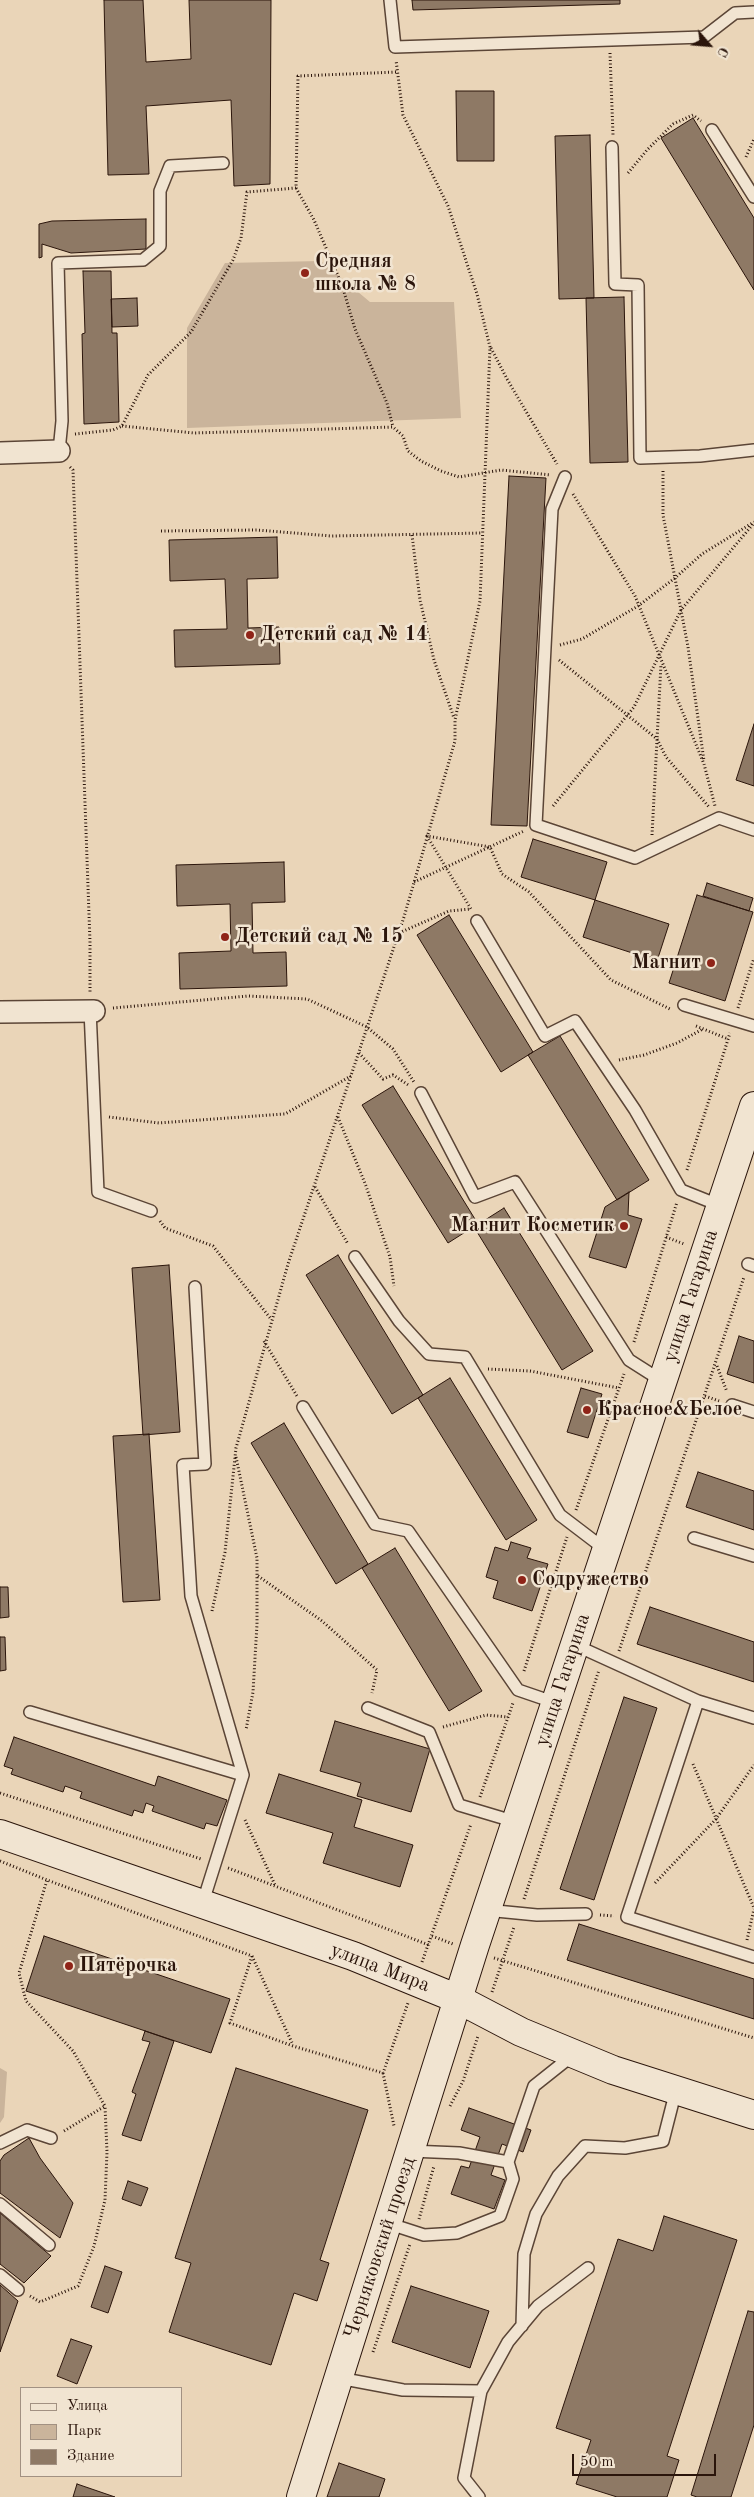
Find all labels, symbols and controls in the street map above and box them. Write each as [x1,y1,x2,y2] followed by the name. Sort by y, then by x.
[684,20,734,70] north arrow
[714,45,731,59] text: С
[315,250,416,297] place label: Cредняя школа № 8
[299,267,311,279] marker: Cредняя школа № 8
[260,623,428,647] place label: Детский сад № 14
[244,629,256,641] marker: Детский сад № 14
[235,925,403,949] place label: Детский сад № 15
[219,931,231,943] marker: Детский сад № 15
[632,951,701,975] place label: Магнит
[705,957,717,969] marker: Магнит
[451,1214,614,1238] place label: Магнит Косметик
[618,1220,630,1232] marker: Магнит Косметик
[658,1226,724,1366] street label: улица Гагарина
[597,1398,742,1422] place label: Красное&Белое
[581,1404,593,1416] marker: Красное&Белое
[532,1568,649,1592] place label: Содружество
[516,1574,528,1586] marker: Содружество
[530,1610,596,1750] street label: улица Гагарина
[327,1938,433,1998] street label: улица Мира
[79,1954,177,1978] place label: Пятёрочка
[63,1960,75,1972] marker: Пятёрочка
[339,2154,421,2342] street label: Черняковский проезд
[20,2387,182,2477] legend
[67,2399,108,2414] text: Улица
[67,2424,102,2439] text: Парк
[574,2444,718,2476] scale bar
[67,2449,114,2464] text: Здание
[580,2455,614,2470] text: 50 m

